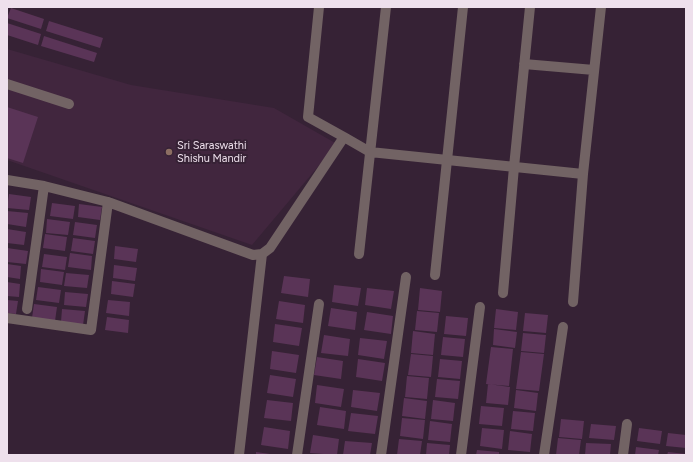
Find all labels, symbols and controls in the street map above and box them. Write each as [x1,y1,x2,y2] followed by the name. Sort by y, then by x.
[177,139,247,165] place label: Sri Saraswathi Shishu Mandir
[164,147,174,157] marker: Sri Saraswathi Shishu Mandir

